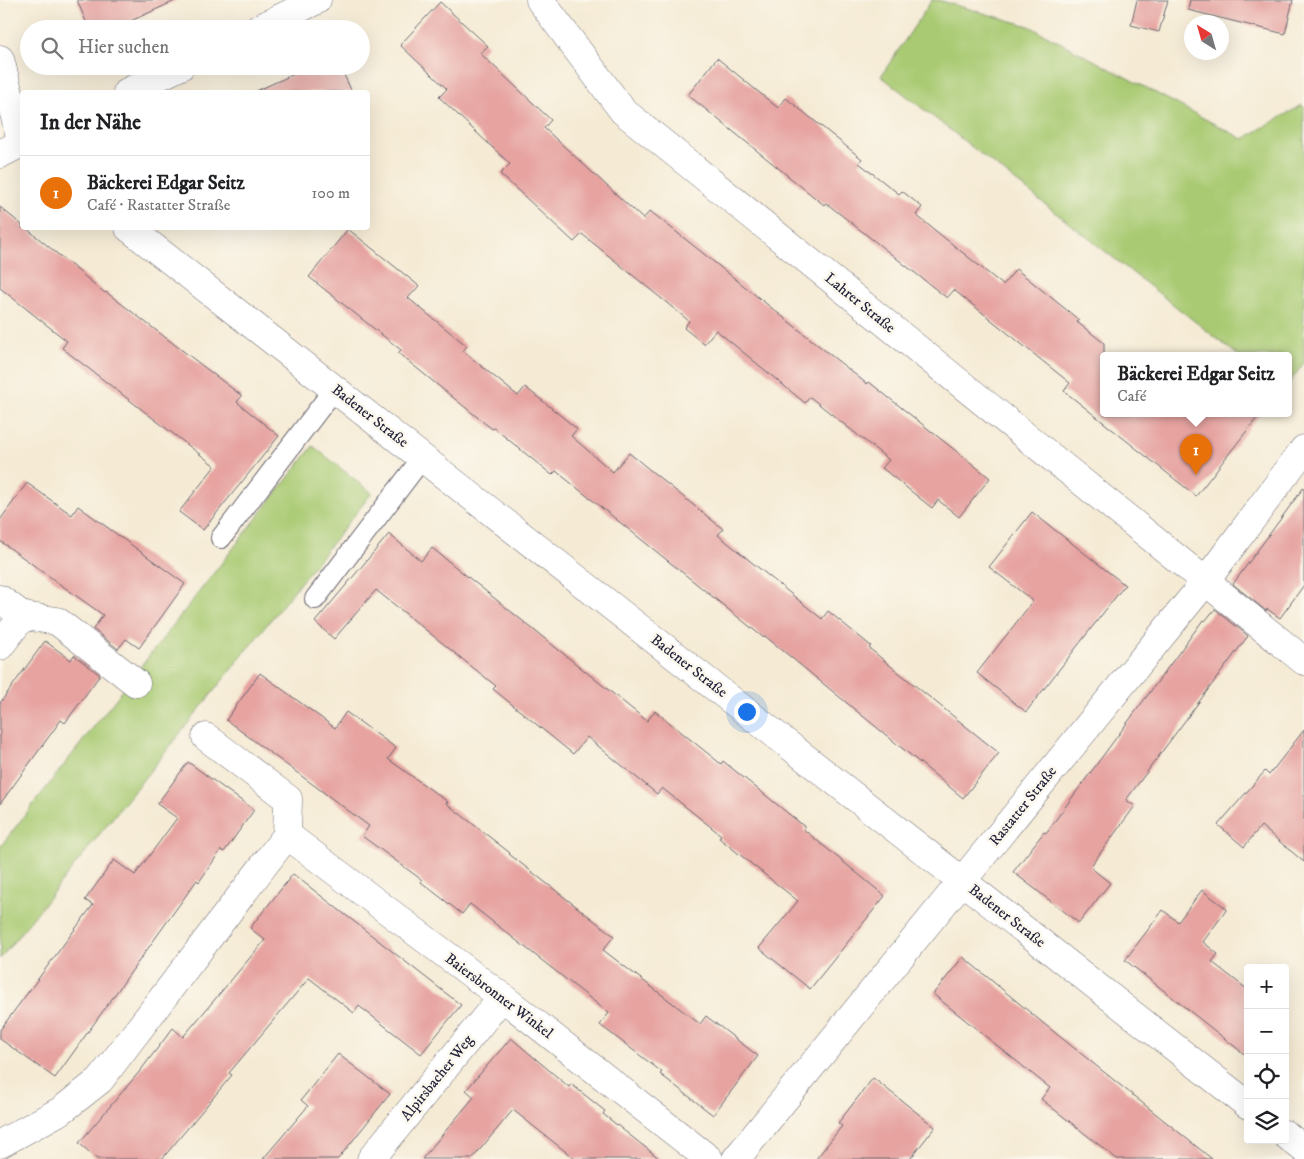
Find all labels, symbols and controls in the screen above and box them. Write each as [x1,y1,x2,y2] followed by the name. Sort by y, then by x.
[1184,15,1229,60] north arrow
[20,20,370,75] search box
[38,34,66,62] icon: search
[78,36,169,59] text: Hier suchen
[40,110,141,136] text: In der Nähe
[87,172,245,195] text: Bäckerei Edgar Seitz
[53,183,59,203] text: 1
[312,183,350,203] text: 100 m
[87,195,230,215] text: Café · Rastatter Straße
[821,269,899,337] street label: Lahrer Straße
[1100,352,1292,417] popup
[1117,363,1275,386] text: Bäckerei Edgar Seitz
[328,380,412,452] street label: Badener Straße
[1117,386,1146,406] text: Café
[1180,434,1212,475] pin: 1
[647,630,731,702] street label: Badener Straße
[734,699,760,725] your location
[985,762,1061,850] street label: Rastatter Straße
[965,880,1049,952] street label: Badener Straße
[441,949,557,1043] street label: Baiersbronner Winkel
[1244,964,1289,1144] map controls
[1244,964,1289,1009] button: +
[1244,1009,1289,1054] button: −
[396,1031,478,1125] street label: Alpirsbacher Weg
[1244,1054,1289,1099] button: locate
[1244,1099,1289,1144] button: layers

